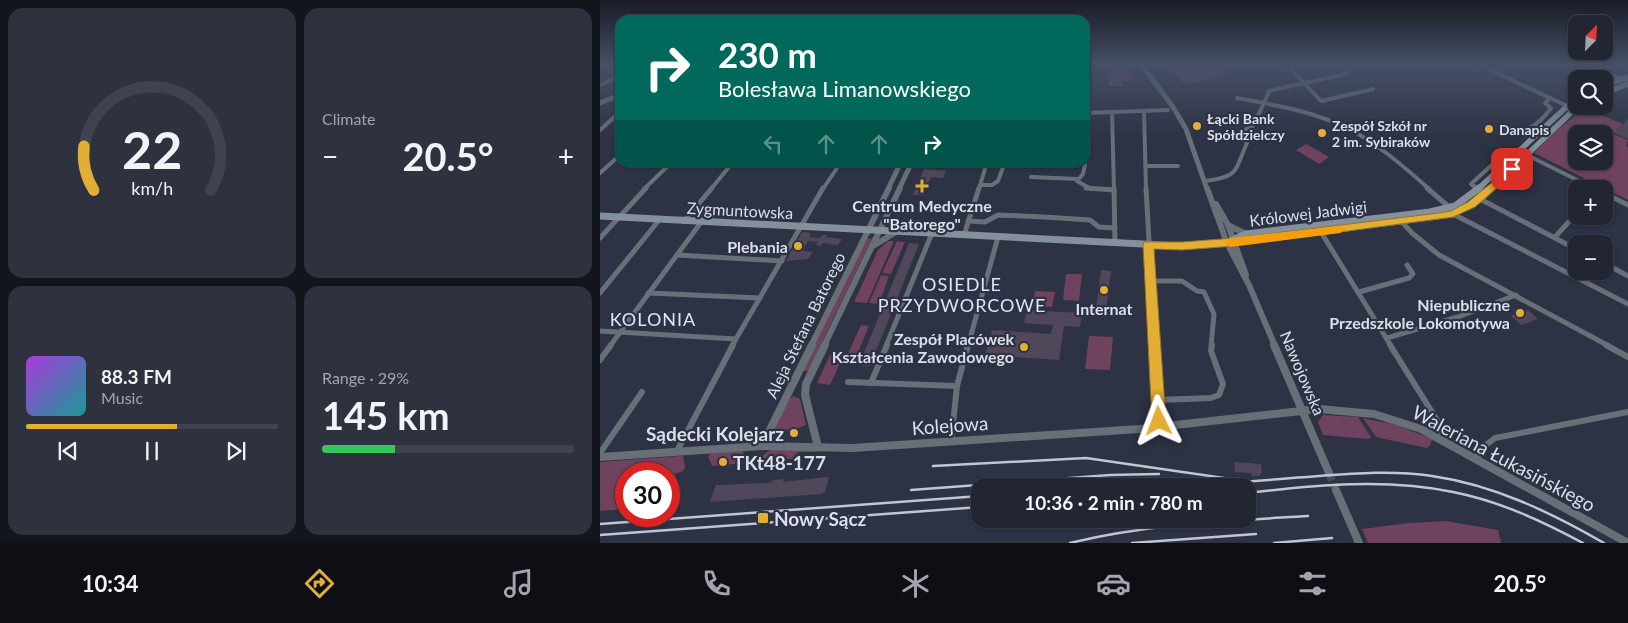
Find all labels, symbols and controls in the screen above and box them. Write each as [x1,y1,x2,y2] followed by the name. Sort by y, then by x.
[1568,15,1612,60] north arrow
[1568,15,1613,280] map controls
[718,33,817,75] text: 230 m
[635,35,700,100] icon: right
[1568,70,1613,115] button: search
[718,75,971,102] text: Bolesława Limanowskiego
[322,109,375,128] text: Climate
[1207,110,1285,143] place label: Łącki Bank Spółdzielczy
[1332,117,1431,150] place label: Zespół Szkół nr 2 im. Sybiraków
[122,118,182,180] text: 22
[1191,120,1203,132] marker: Łącki Bank Spółdzielczy
[1499,121,1549,138] place label: Danapis
[1483,123,1495,135] marker: Danapis
[1568,125,1613,170] button: layers
[1316,127,1328,139] marker: Zespół Szkół nr 2 im. Sybiraków
[759,130,787,158] icon: left
[812,130,840,158] icon: ahead
[865,130,893,158] icon: ahead
[918,130,946,158] icon: right
[403,133,493,179] text: 20.5°
[322,139,338,173] text: −
[558,139,574,173] text: +
[1491,148,1533,190] pin
[1498,155,1526,183] icon: arrive
[131,177,173,199] text: km/h
[915,179,929,193] marker: Centrum Medyczne "Batorego"
[1568,180,1613,225] button: +
[852,196,992,233] place label: Centrum Medyczne "Batorego"
[1248,196,1368,230] street label: Królowej Jadwigi
[686,198,794,222] street label: Zygmuntowska
[1568,235,1613,280] button: −
[727,237,788,256] place label: Plebania
[792,240,804,252] marker: Plebania
[761,249,849,401] street label: Aleja Stefana Batorego
[878,273,1046,316] district label: OSIEDLE PRZYDWORCOWE
[1098,284,1110,296] marker: Internat
[1329,295,1510,332] place label: Niepubliczne Przedszkole Lokomotywa
[1076,299,1133,318] place label: Internat
[1514,307,1526,319] marker: Niepubliczne Przedszkole Lokomotywa
[610,308,696,330] district label: KOLONIA
[1277,328,1329,418] street label: Nawojowska
[832,329,1014,366] place label: Zespół Placówek Kształcenia Zawodowego
[1018,341,1030,353] marker: Zespół Placówek Kształcenia Zawodowego
[101,365,172,388] text: 88.3 FM
[322,368,409,387] text: Range · 29%
[101,388,143,407] text: Music
[322,392,450,438] text: 145 km
[1132,394,1184,446] position arrow
[1409,400,1599,516] street label: Waleriana Łukasińskiego
[911,411,989,439] street label: Kolejowa
[646,422,784,445] place label: Sądecki Kolejarz
[788,427,800,439] marker: Sądecki Kolejarz
[54,437,82,465] icon: previous
[138,437,166,465] icon: pause
[222,437,250,465] icon: next
[733,451,826,474] place label: TKt48-177
[717,456,729,468] marker: TKt48-177
[615,462,680,527] speed limit sign: 30
[1024,491,1203,514] text: 10:36 · 2 min · 780 m
[774,507,867,530] place label: Nowy Sącz
[756,511,770,525] marker: Nowy Sącz
[302,566,337,601] icon: directions
[501,566,536,601] icon: music
[699,566,734,601] icon: phone
[898,566,933,601] icon: climate
[1096,566,1131,601] icon: car
[1295,566,1330,601] icon: filters
[82,570,139,597] text: 10:34
[1494,570,1546,597] text: 20.5°

